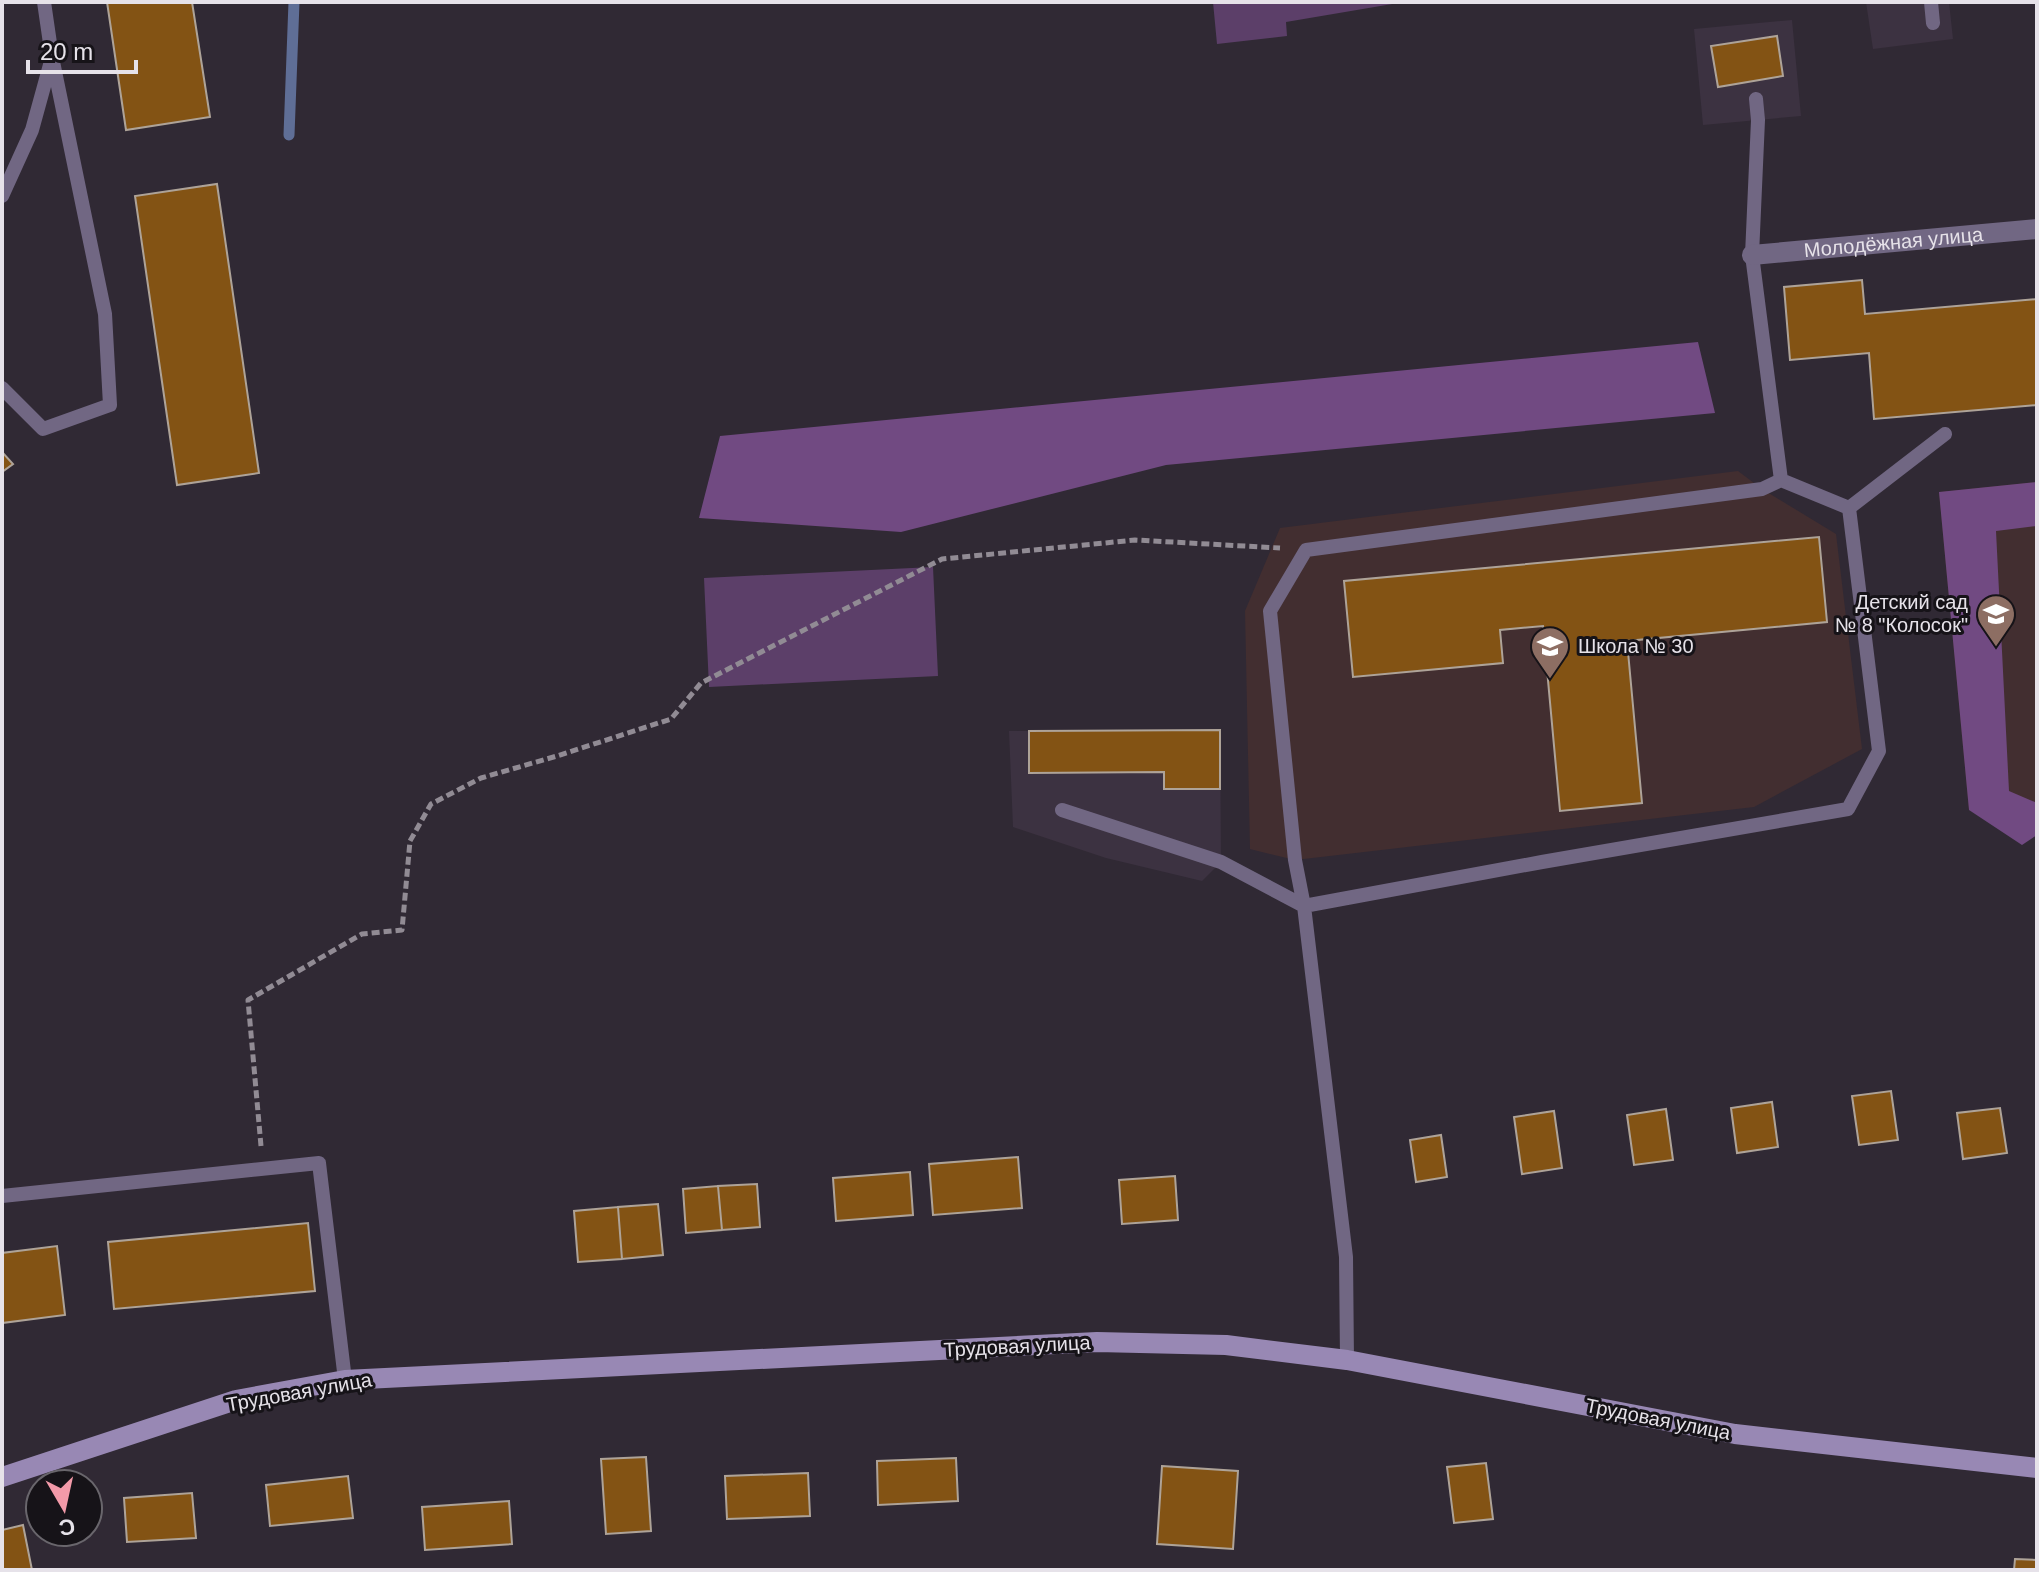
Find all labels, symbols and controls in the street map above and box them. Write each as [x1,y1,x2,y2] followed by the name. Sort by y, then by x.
[28,24,136,74] scale bar
[40,38,93,65] text: 20 m
[1803,223,1985,261] street label: Молодёжная улица
[1835,591,1968,636] place label: Детский сад № 8 "Колосок"
[1975,593,2017,648] school or university icon: Детский сад № 8 "Колосок"
[1529,625,1571,680] school or university icon: Школа № 30
[1578,635,1694,657] place label: Школа № 30
[943,1331,1092,1361] street label: Трудовая улица
[225,1368,374,1416] street label: Трудовая улица
[1584,1394,1733,1444] street label: Трудовая улица
[24,1468,104,1548] north arrow
[57,1514,77,1541] text: С

